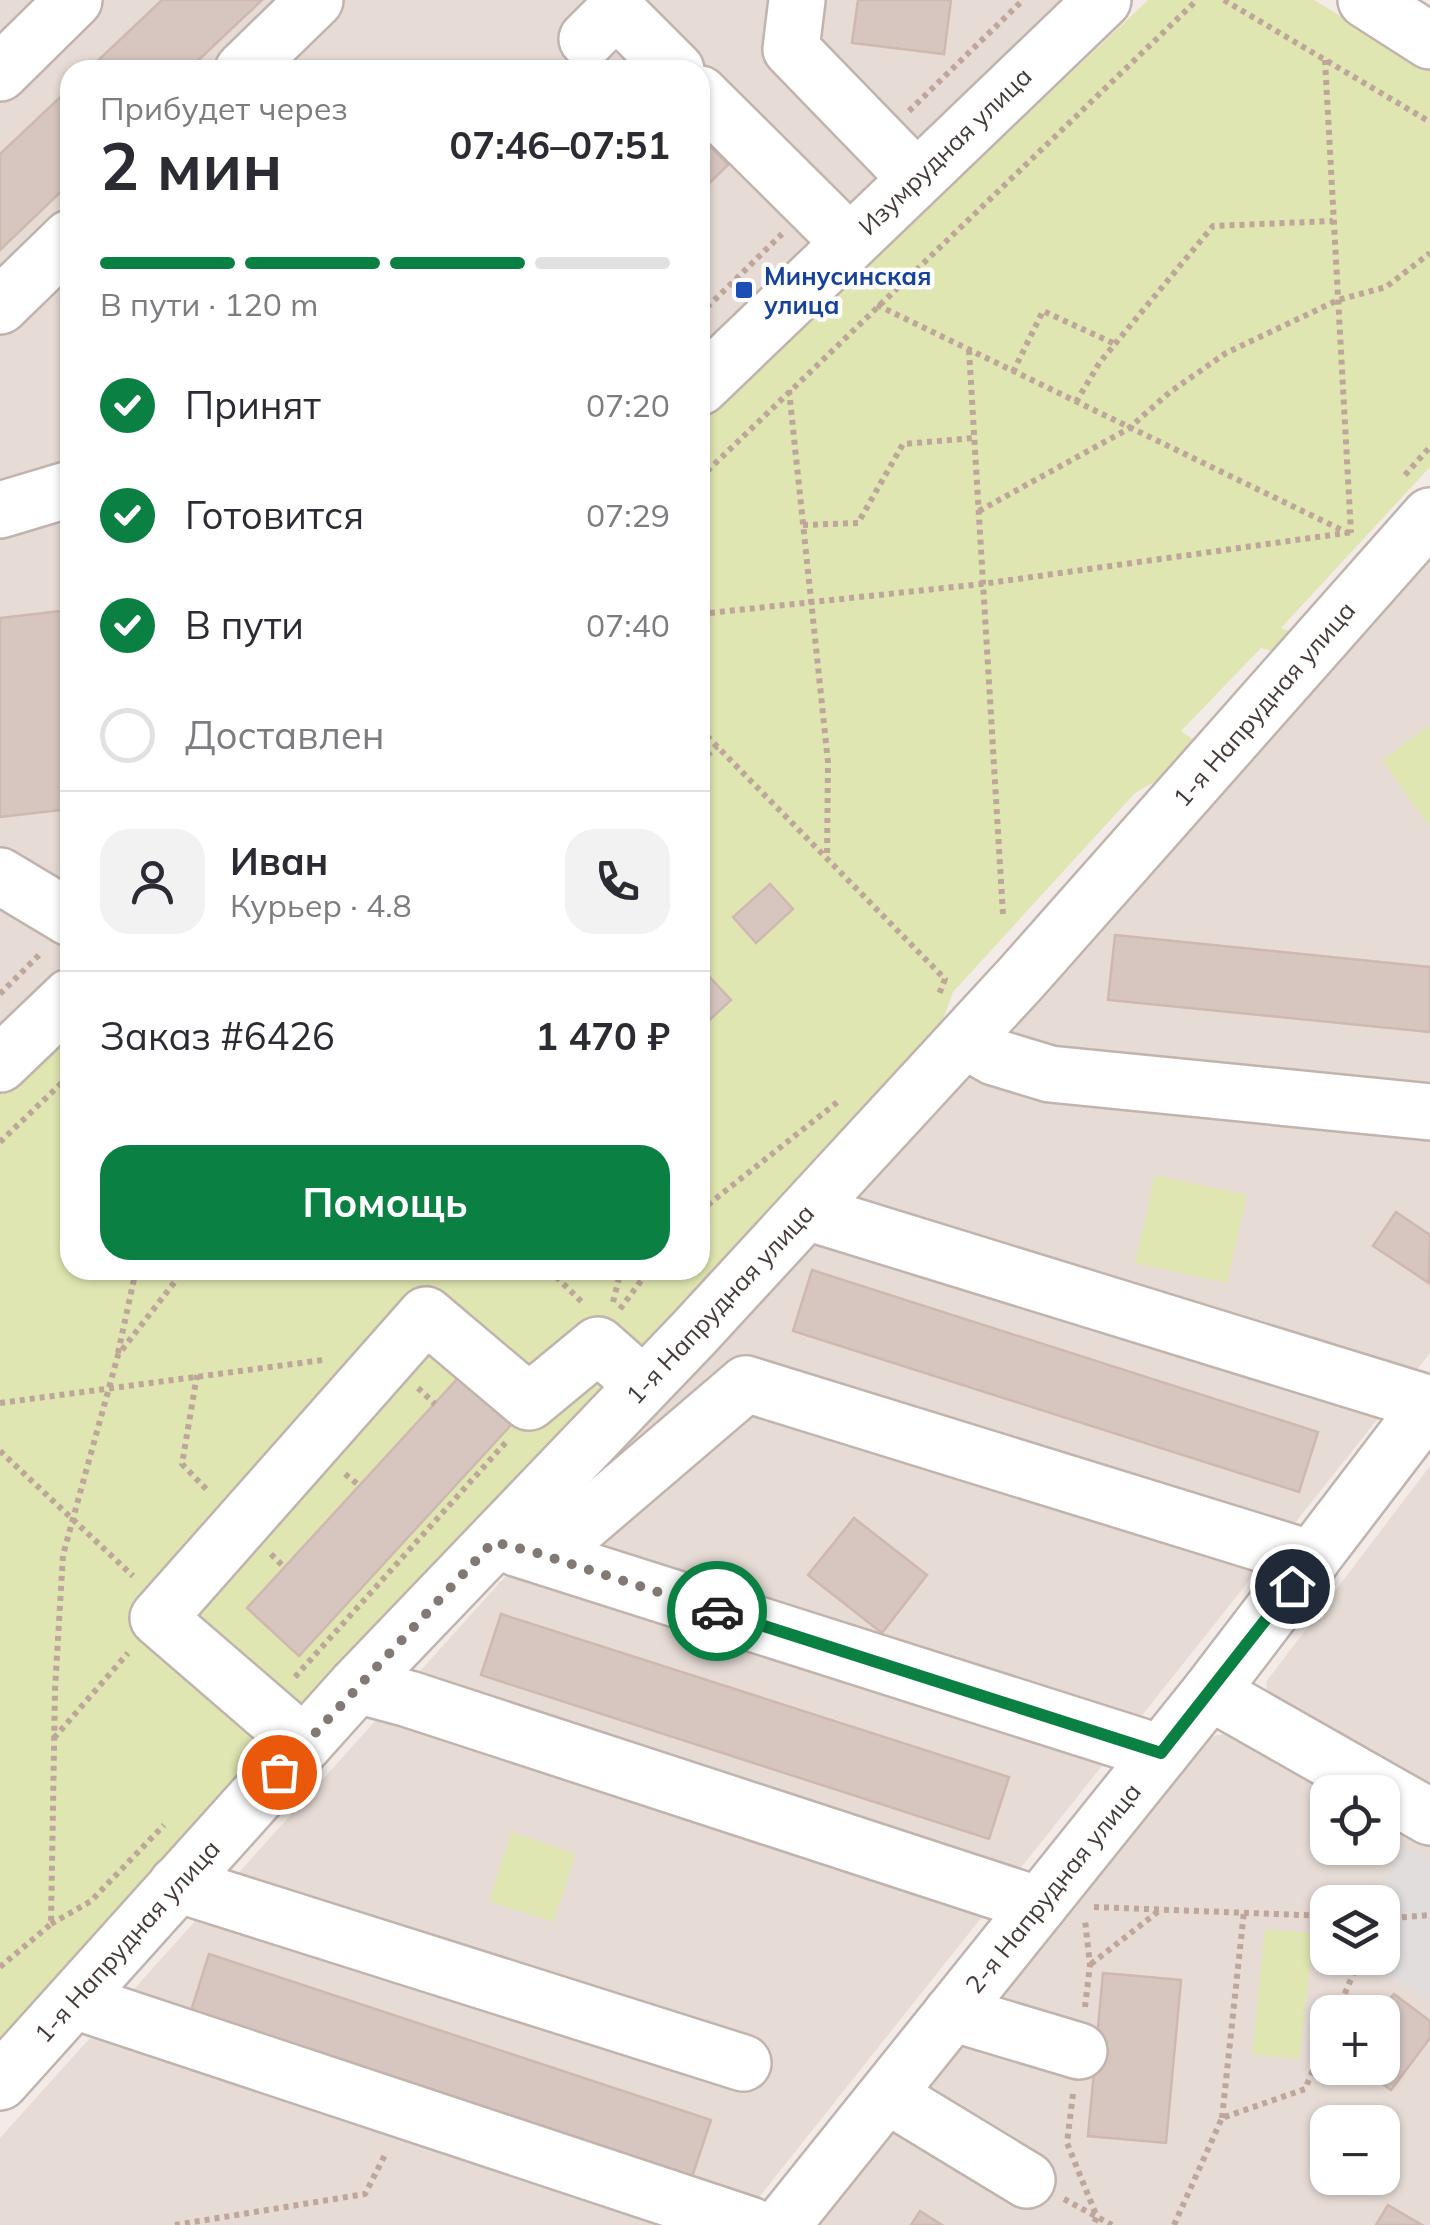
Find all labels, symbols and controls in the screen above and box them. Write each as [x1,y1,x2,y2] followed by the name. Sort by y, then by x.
[852,60,1038,241] street label: Изумрудная улица
[100,88,348,128] text: Прибудет через
[450,121,670,169] text: 07:46–07:51
[100,125,282,206] text: 2 мин
[764,260,931,320] place label: Минусинская улица
[733,279,755,301] marker: Минусинская улица
[100,284,318,324] text: В пути · 120 m
[100,378,155,433] icon: check
[185,381,321,429] text: Принят
[586,385,670,425] text: 07:20
[100,488,155,543] icon: check
[185,491,364,539] text: Готовится
[586,495,670,535] text: 07:29
[1166,595,1361,813] street label: 1-я Напрудная улица
[100,598,155,653] icon: check
[185,601,304,649] text: В пути
[586,605,670,645] text: 07:40
[185,711,385,759] text: Доставлен
[100,829,205,934] button: person
[565,829,670,934] button: phone
[230,837,328,885] text: Иван
[230,885,412,925] text: Курьер · 4.8
[100,1012,335,1060] text: Заказ #6426
[535,1012,670,1060] text: 1 470 ₽
[100,1145,670,1260] button: Помощь
[619,1197,820,1410] street label: 1-я Напрудная улица
[1250,1544,1335,1629] pin
[1265,1559,1320,1614] icon: home
[667,1561,767,1661] courier
[690,1584,745,1639] icon: car
[237,1730,322,1815] pin
[252,1745,307,1800] icon: bag
[1310,1775,1400,2195] map controls
[1310,1775,1400,1865] button: locate
[958,1776,1147,1999] street label: 2-я Напрудная улица
[27,1833,226,2048] street label: 1-я Напрудная улица
[1310,1885,1400,1975] button: layers
[1310,1995,1400,2085] button: +
[1310,2105,1400,2195] button: −

